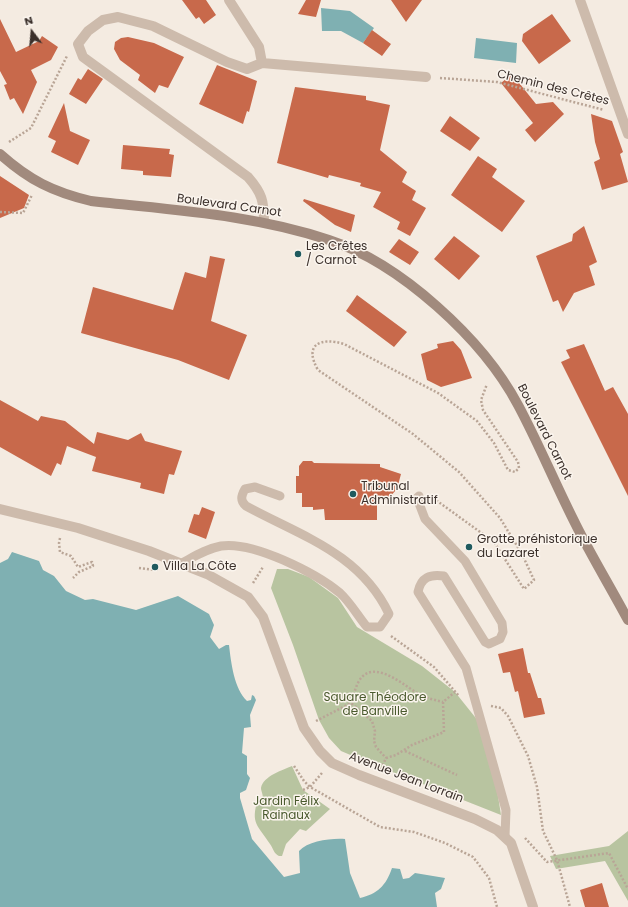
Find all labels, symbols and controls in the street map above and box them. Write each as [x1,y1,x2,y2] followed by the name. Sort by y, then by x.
[12,12,52,52] north arrow
[23,12,35,29] text: N
[496,67,610,109] street label: Chemin des Crêtes
[176,192,282,220] street label: Boulevard Carnot
[306,240,367,268] place label: Les Crêtes / Carnot
[293,249,303,259] marker: Les Crêtes / Carnot
[514,382,574,482] street label: Boulevard Carnot
[361,480,438,508] place label: Tribunal Administratif
[348,489,358,499] marker: Tribunal Administratif
[477,533,598,561] place label: Grotte préhistorique du Lazaret
[464,542,474,552] marker: Grotte préhistorique du Lazaret
[163,560,237,574] place label: Villa La Côte
[150,562,160,572] marker: Villa La Côte
[323,691,427,719] park label: Square Théodore de Banville
[347,749,465,807] street label: Avenue Jean Lorrain
[253,795,319,823] park label: Jardin Félix Rainaux

